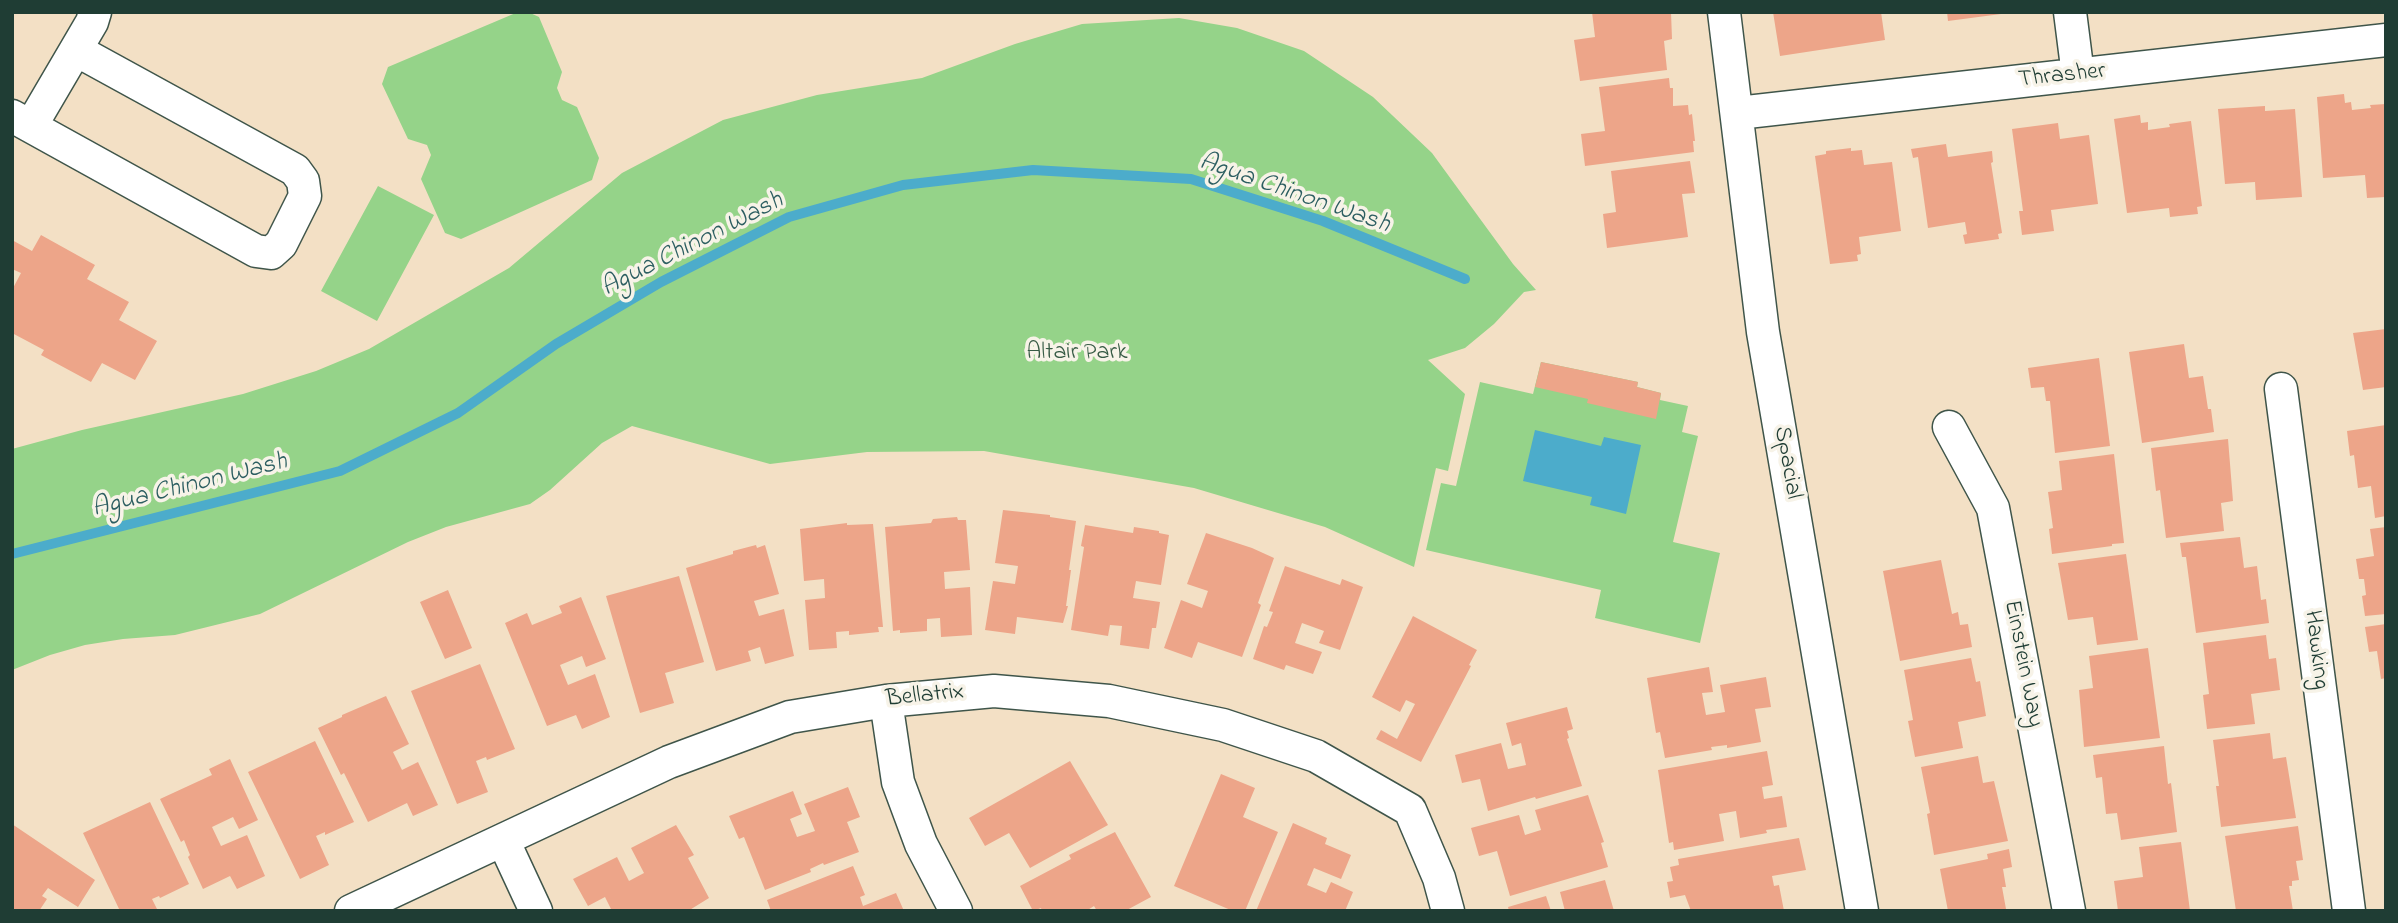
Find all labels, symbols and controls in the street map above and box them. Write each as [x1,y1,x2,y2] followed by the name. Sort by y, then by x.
[2017,58,2107,96] street label: Thrasher
[1194,148,1394,242] water label: Agua Chinon Wash
[597,187,789,305] water label: Agua Chinon Wash
[1027,340,1127,368] park label: Altair Park
[1765,424,1807,502] street label: Spacial
[89,448,291,526] water label: Agua Chinon Wash
[1996,598,2048,730] street label: Einstein Way
[2296,609,2334,691] street label: Hawking
[884,679,966,715] street label: Bellatrix

